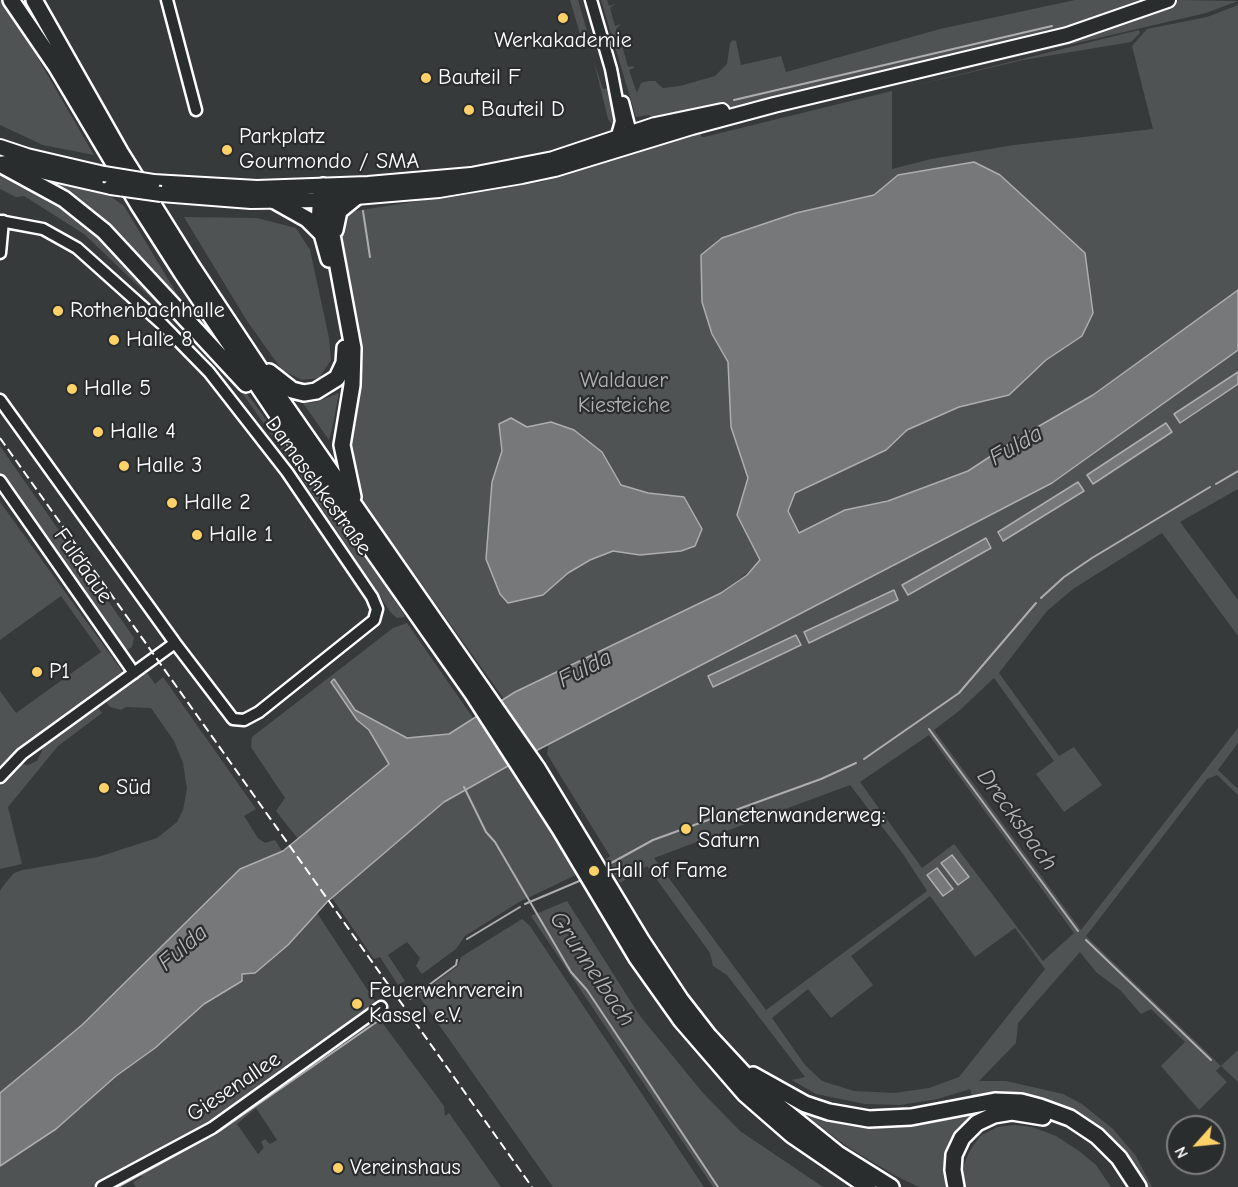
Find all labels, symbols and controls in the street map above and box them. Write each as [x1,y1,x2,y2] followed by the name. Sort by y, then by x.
[556,11,570,25] marker: Werkakademie
[494,28,632,54] place label: Werkakademie
[438,65,521,91] place label: Bauteil F
[419,71,433,85] marker: Bauteil F
[481,97,565,123] place label: Bauteil D
[462,103,476,117] marker: Bauteil D
[239,124,419,176] place label: Parkplatz Gourmondo / SMA
[220,143,234,157] marker: Parkplatz Gourmondo / SMA
[70,298,225,324] place label: Rothenbachhalle
[51,304,65,318] marker: Rothenbachhalle
[126,327,193,353] place label: Halle 8
[107,333,121,347] marker: Halle 8
[578,368,670,420] park label: Waldauer Kiesteiche
[84,376,151,402] place label: Halle 5
[65,382,79,396] marker: Halle 5
[259,411,377,561] street label: Damaschkestraße
[110,419,176,445] place label: Halle 4
[984,419,1048,473] water label: Fulda
[91,425,105,439] marker: Halle 4
[136,453,202,479] place label: Halle 3
[117,459,131,473] marker: Halle 3
[184,490,251,516] place label: Halle 2
[165,496,179,510] marker: Halle 2
[209,522,273,548] place label: Halle 1
[48,523,118,609] street label: Fuldaaue
[190,528,204,542] marker: Halle 1
[553,643,617,695] water label: Fulda
[49,659,70,685] place label: P1
[30,665,44,679] marker: P1
[970,763,1064,877] water label: Drecksbach
[116,775,151,801] place label: Süd
[97,781,111,795] marker: Süd
[698,803,886,854] place label: Planetenwanderweg: Saturn
[679,822,693,836] marker: Planetenwanderweg: Saturn
[606,858,727,884] place label: Hall of Fame
[587,864,601,878] marker: Hall of Fame
[543,906,641,1032] water label: Grunnelbach
[152,919,214,977] water label: Fulda
[369,978,523,1030] place label: Feuerwehrverein Kassel e.V.
[350,997,364,1011] marker: Feuerwehrverein Kassel e.V.
[182,1046,286,1128] street label: Giesenallee
[1166,1115,1226,1175] north arrow
[1171,1144,1192,1161] text: N
[350,1155,461,1181] place label: Vereinshaus
[331,1161,345,1175] marker: Vereinshaus

